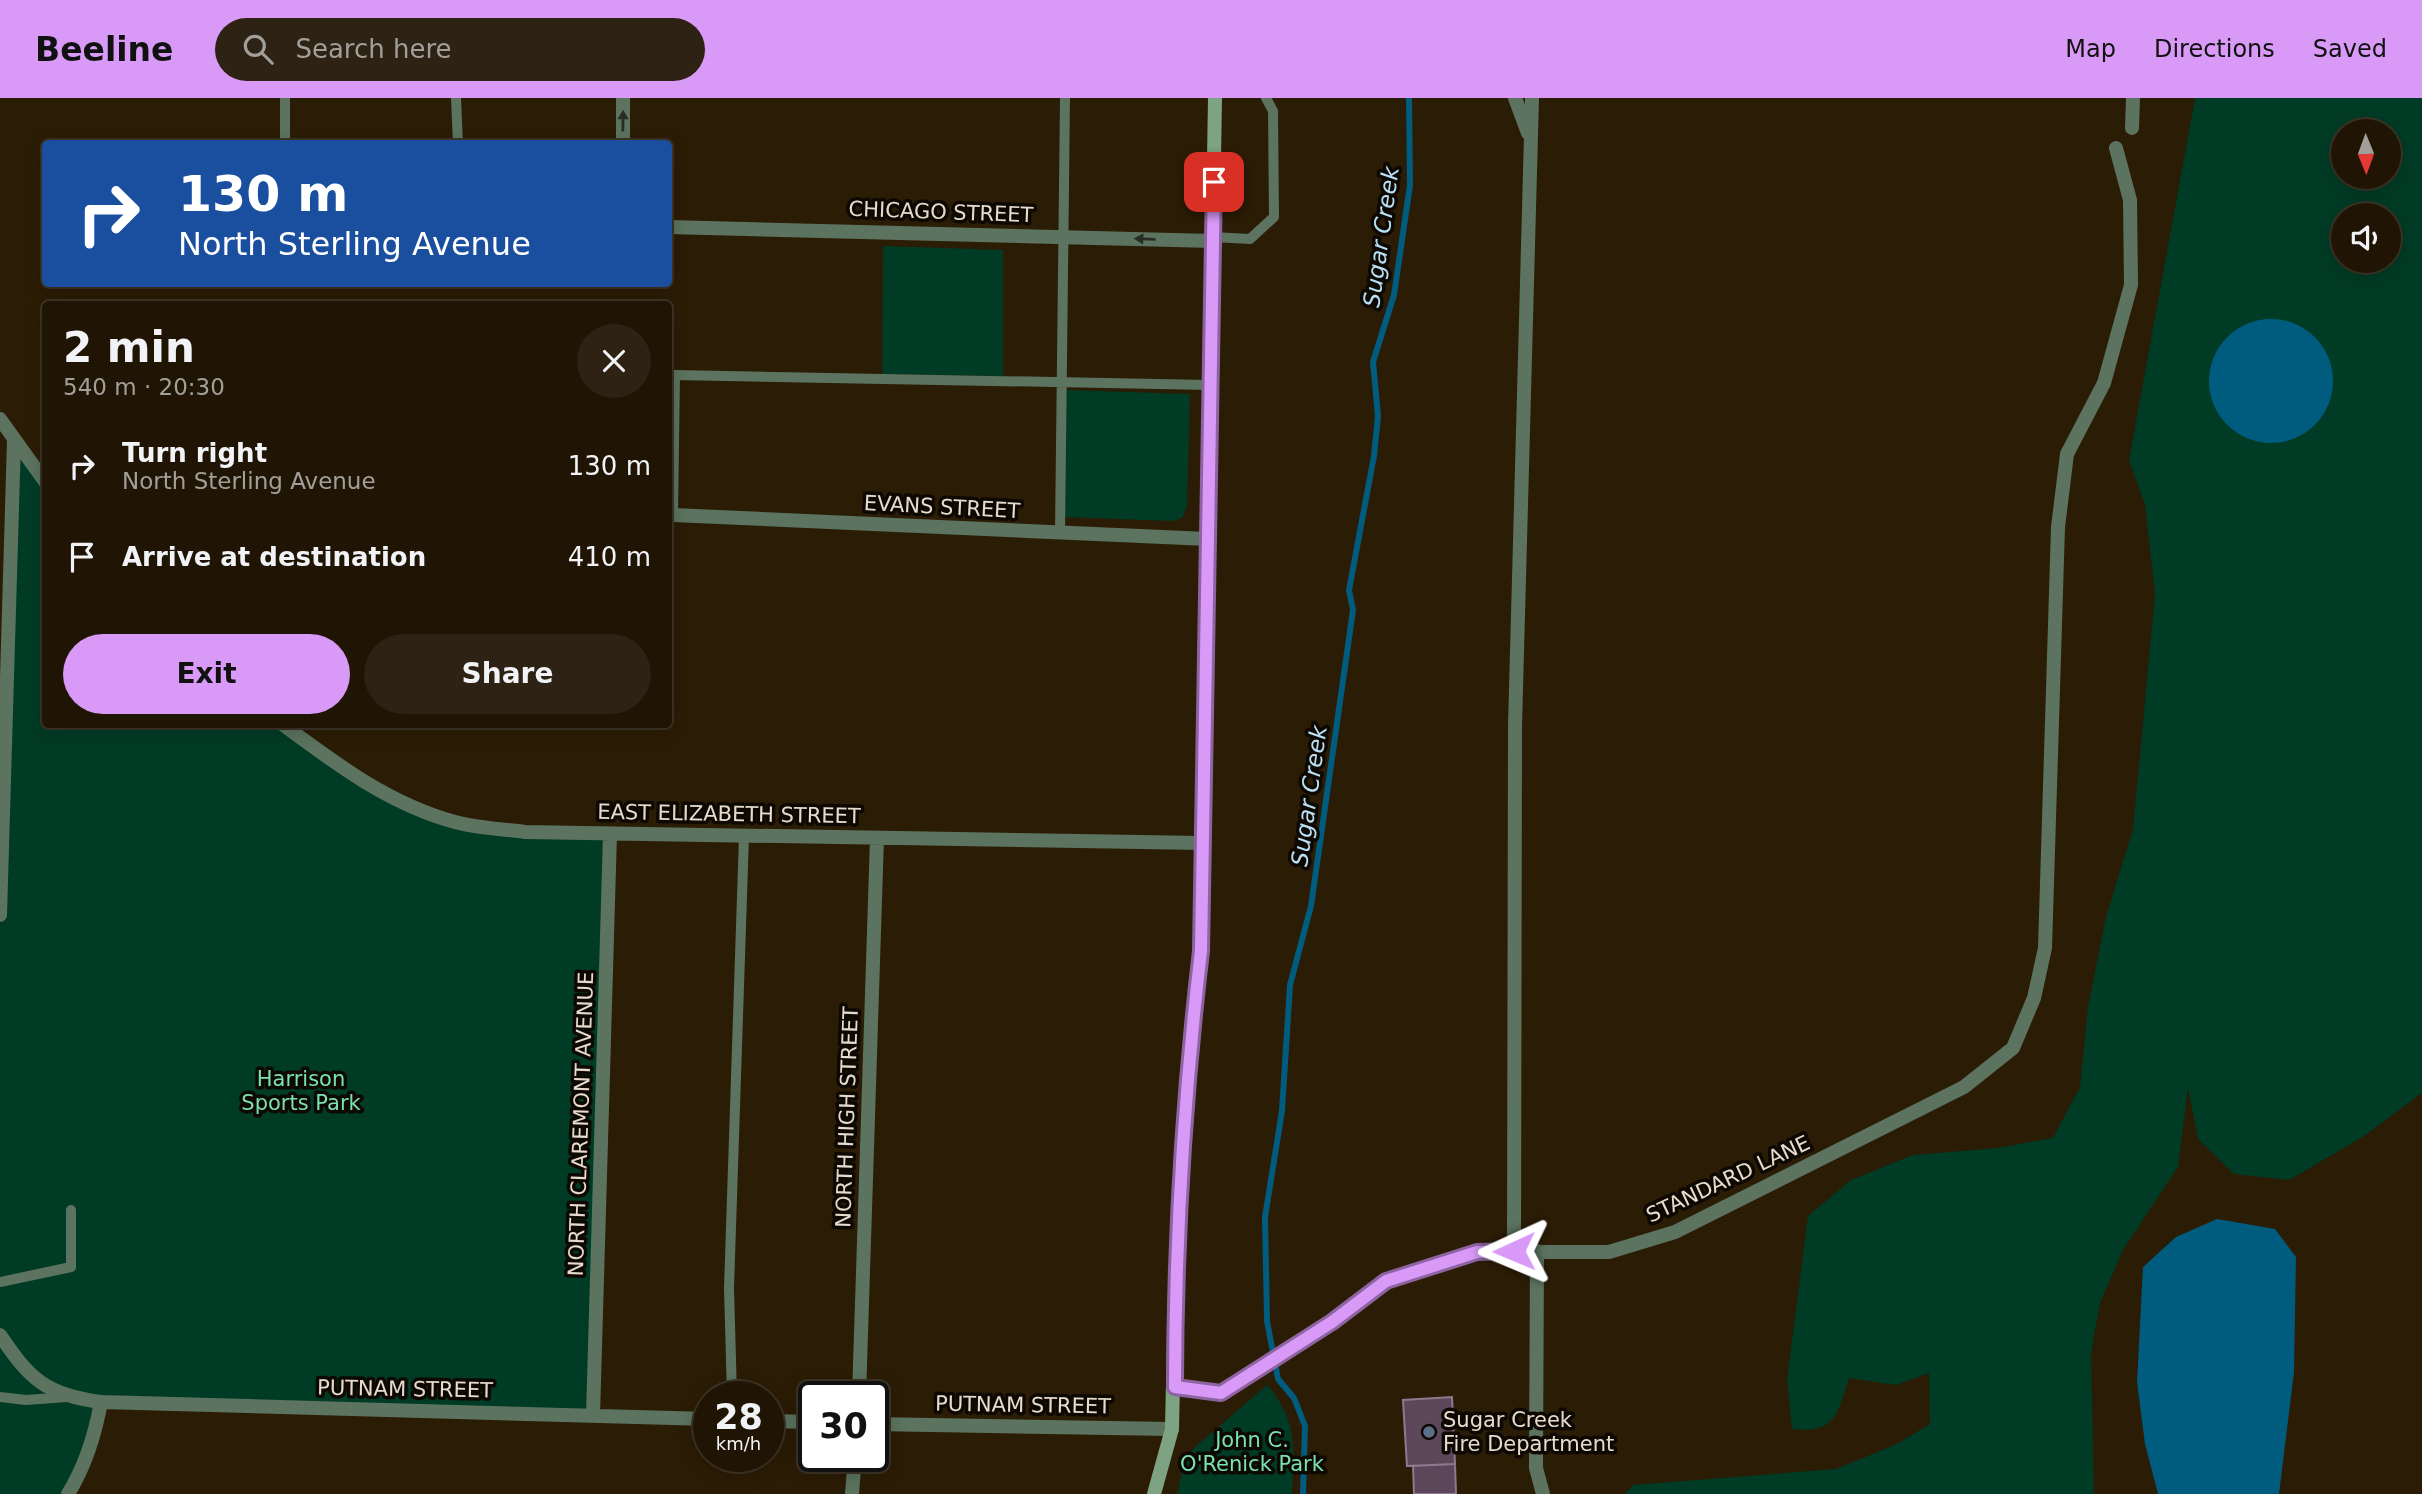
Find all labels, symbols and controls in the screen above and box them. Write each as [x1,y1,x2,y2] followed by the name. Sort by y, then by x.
[215,18,705,81] search box
[35,30,173,69] text: Beeline
[239,30,277,68] icon: search
[295,34,452,64] text: Search here
[2065,35,2116,63] text: Map
[2154,35,2275,63] text: Directions
[2313,35,2387,63] text: Saved
[617,110,629,132] one-way arrow
[2331,119,2401,189] north arrow
[2331,119,2401,273] map controls
[1184,152,1244,212] pin
[1195,163,1233,201] icon: arrive
[1358,163,1404,309] water label: Sugar Creek
[178,166,348,223] text: 130 m
[63,168,154,259] icon: right
[848,197,1034,227] street label: CHICAGO STREET
[2331,203,2401,273] button: sound
[178,225,531,263] text: North Sterling Avenue
[1133,233,1155,245] one-way arrow
[63,323,195,372] text: 2 min
[577,324,651,398] button: close
[63,374,225,400] text: 540 m · 20:30
[122,438,267,468] text: Turn right
[63,447,101,485] icon: right
[568,451,651,481] text: 130 m
[122,468,376,494] text: North Sterling Avenue
[863,491,1021,523] street label: EVANS STREET
[63,538,101,576] icon: arrive
[122,542,426,572] text: Arrive at destination
[568,542,651,572] text: 410 m
[63,634,350,714] button: Exit
[364,634,651,714] button: Share
[1286,722,1332,868] water label: Sugar Creek
[597,800,861,828] street label: EAST ELIZABETH STREET
[564,971,598,1277] street label: NORTH CLAREMONT AVENUE
[831,1006,863,1228] street label: NORTH HIGH STREET
[241,1067,362,1115] park label: Harrison Sports Park
[1642,1131,1814,1227] street label: STANDARD LANE
[1477,1214,1551,1288] position arrow
[317,1375,493,1403] street label: PUTNAM STREET
[798,1381,889,1472] speed limit sign: 30
[935,1391,1111,1419] street label: PUTNAM STREET
[714,1397,763,1437] text: 28
[1443,1408,1614,1456] place label: Sugar Creek Fire Department
[1421,1424,1437,1440] marker: Sugar Creek Fire Department
[1180,1428,1325,1476] park label: John C. O'Renick Park
[716,1433,761,1454] text: km/h

